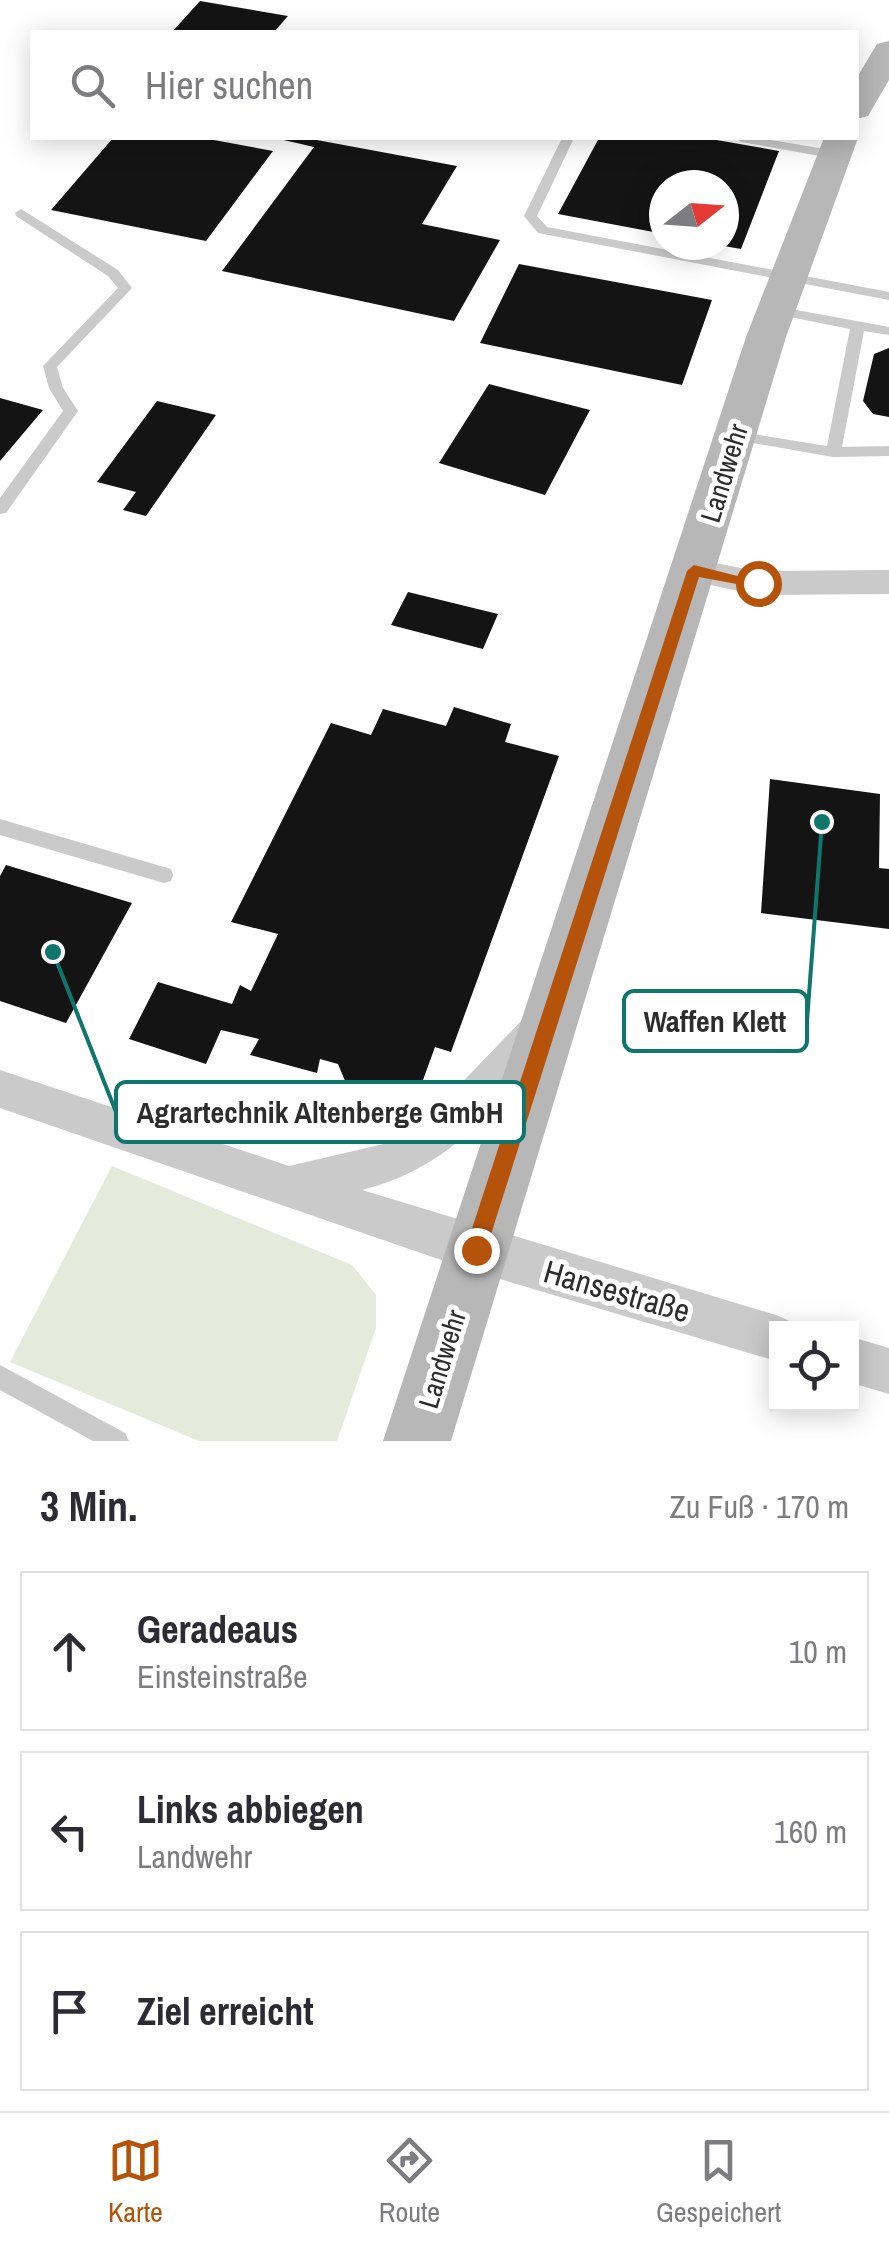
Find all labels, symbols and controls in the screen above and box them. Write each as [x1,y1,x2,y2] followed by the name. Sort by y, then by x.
[30,30,859,140] search box
[65,58,120,113] icon: search
[145,60,313,111] text: Hier suchen
[649,170,739,260] north arrow
[691,419,757,527] street label: Landwehr
[736,561,782,607] route start
[624,991,807,1051] callout: Waffen Klett
[644,1001,786,1041] text: Waffen Klett
[116,1082,524,1142] callout: Agrartechnik Altenberge GmbH
[137,1092,503,1132] text: Agrartechnik Altenberge GmbH
[454,1228,500,1274] route end
[539,1250,695,1332] street label: Hansestraße
[409,1305,475,1413] street label: Landwehr
[769,1321,859,1411] map controls
[769,1321,859,1411] button: locate
[40,1478,138,1534] text: 3 Min.
[670,1485,849,1528] text: Zu Fuß · 170 m
[137,1604,298,1655] text: Geradeaus
[42,1624,97,1679] icon: ahead
[789,1630,847,1673] text: 10 m
[137,1655,308,1698] text: Einsteinstraße
[137,1784,364,1835] text: Links abbiegen
[42,1804,97,1859] icon: left
[774,1810,847,1853] text: 160 m
[137,1835,252,1878] text: Landwehr
[42,1984,97,2039] icon: arrive
[137,1986,314,2037] text: Ziel erreicht
[108,2133,163,2231] tab: Karte
[379,2133,440,2231] tab: Route
[656,2133,781,2231] tab: Gespeichert

